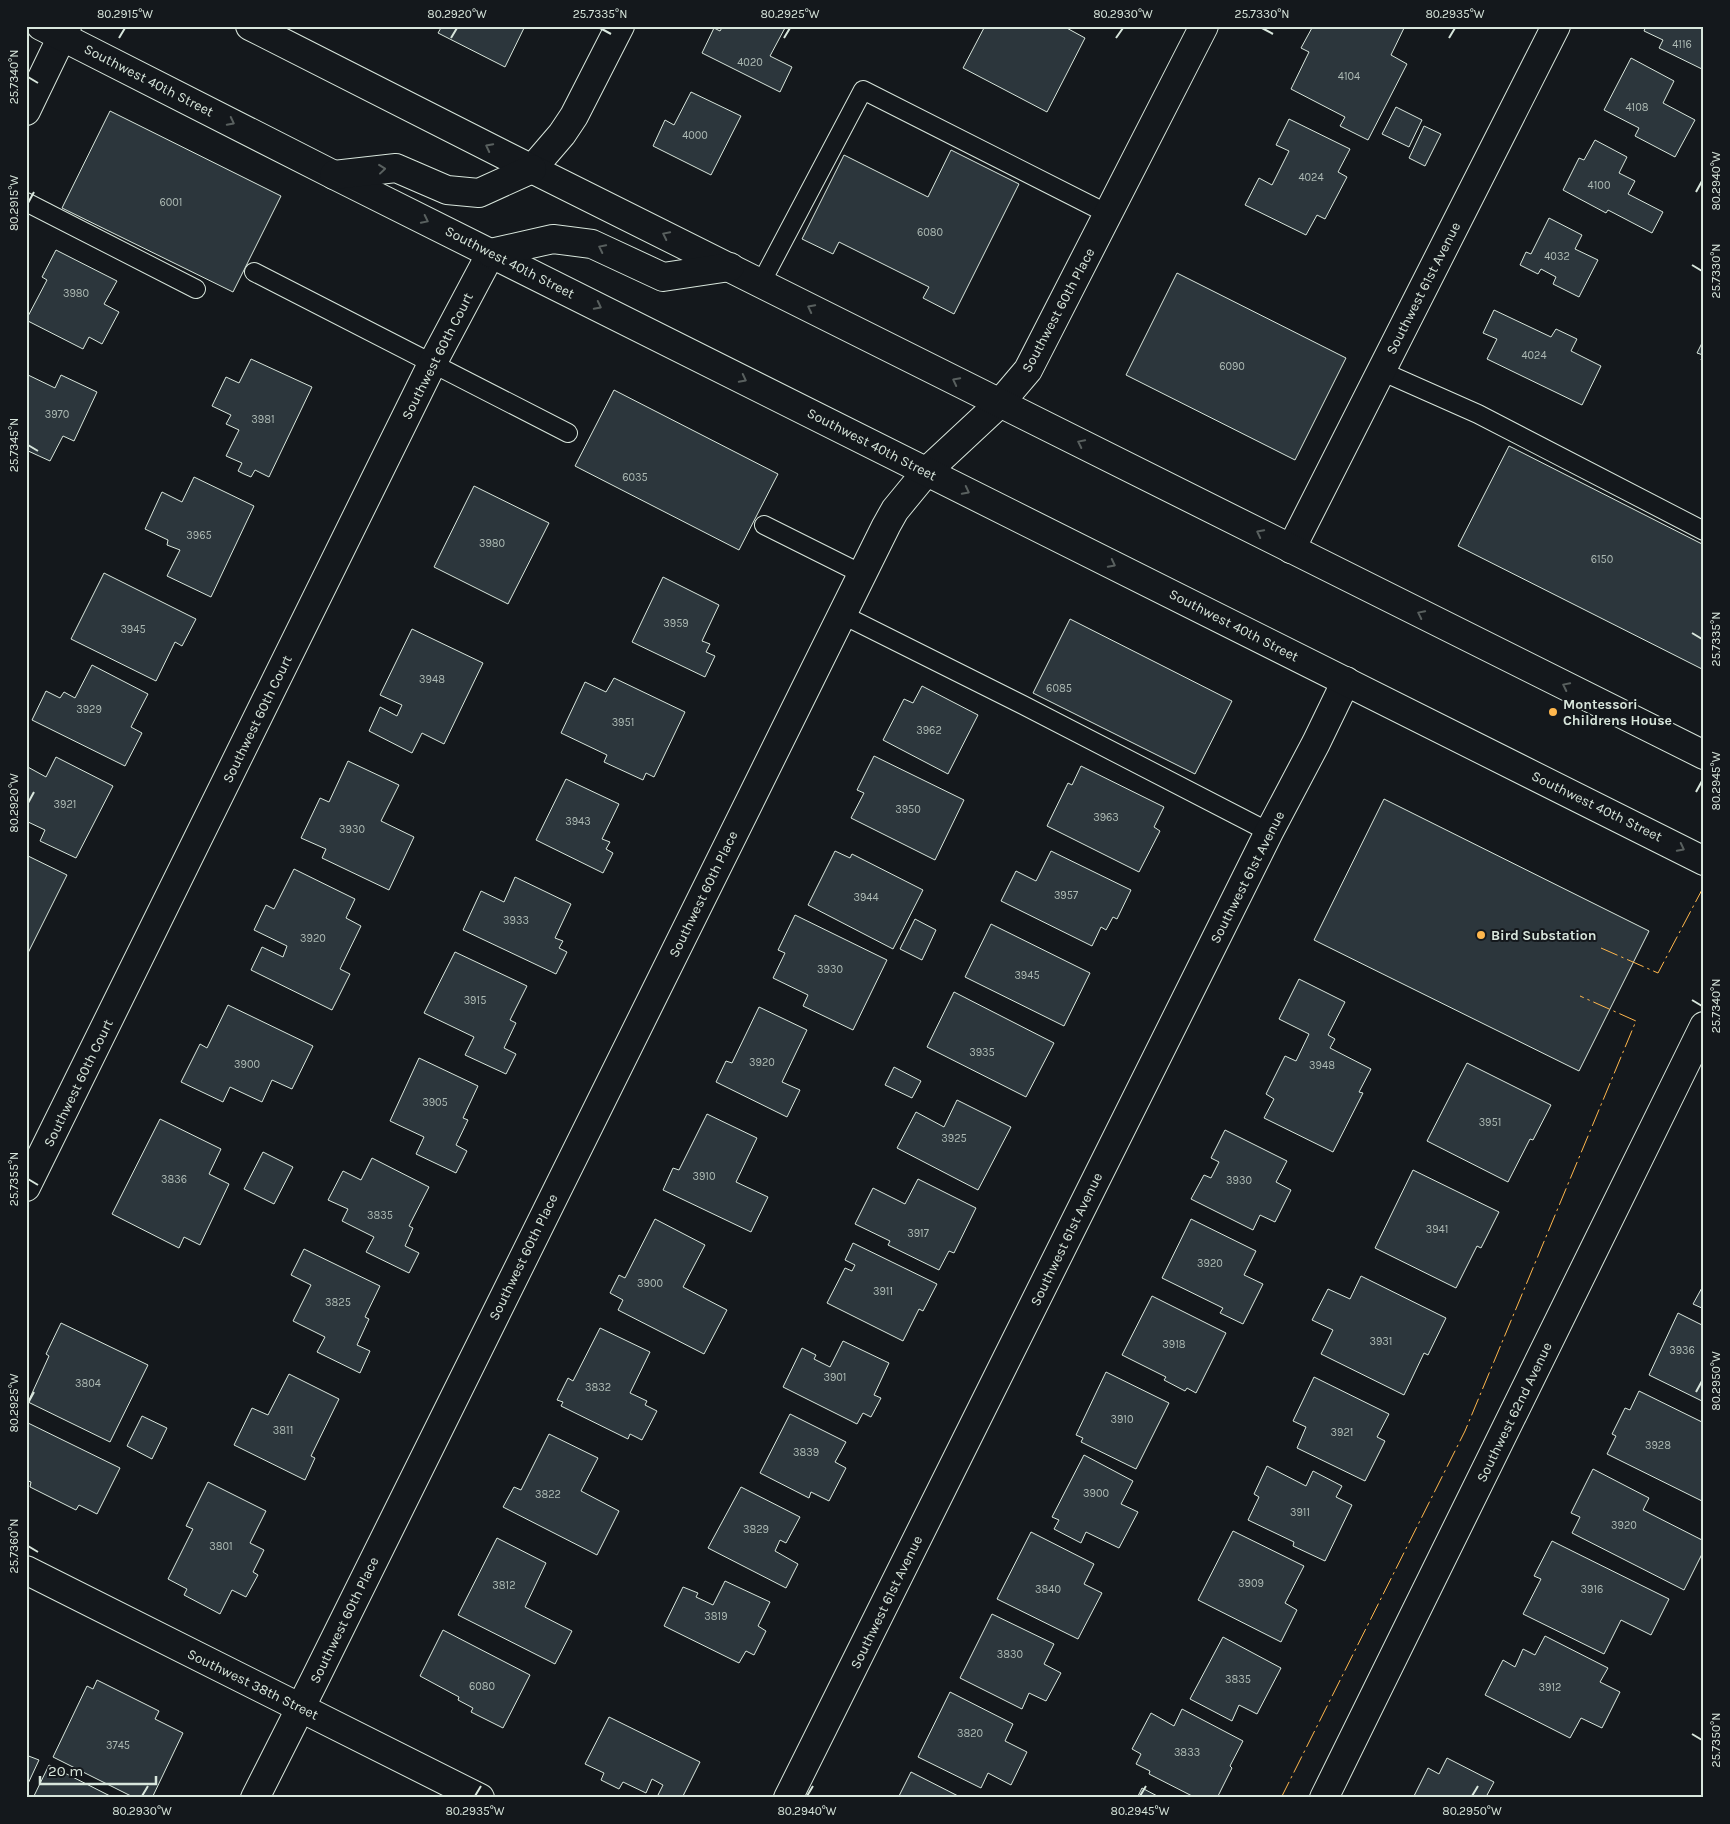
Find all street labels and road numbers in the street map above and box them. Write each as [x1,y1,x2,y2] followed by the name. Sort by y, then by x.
[81,40,216,121] street label: Southwest 40th Street
[1383,219,1464,357] street label: Southwest 61st Avenue
[442,222,577,303] street label: Southwest 40th Street
[1018,245,1099,375] street label: Southwest 60th Place
[398,290,477,422] street label: Southwest 60th Court
[804,404,939,485] street label: Southwest 40th Street
[1166,585,1301,666] street label: Southwest 40th Street
[219,653,296,786] street label: Southwest 60th Court
[1529,767,1665,845] street label: Southwest 40th Street
[1207,808,1288,946] street label: Southwest 61st Avenue
[665,828,741,960] street label: Southwest 60th Place
[40,1017,117,1150] street label: Southwest 60th Court
[1027,1170,1106,1309] street label: Southwest 61st Avenue
[485,1191,561,1323] street label: Southwest 60th Place
[1473,1339,1556,1485] street label: Southwest 62nd Avenue
[847,1533,926,1672] street label: Southwest 61st Avenue
[306,1554,382,1686] street label: Southwest 60th Place
[184,1645,321,1724] street label: Southwest 38th Street

